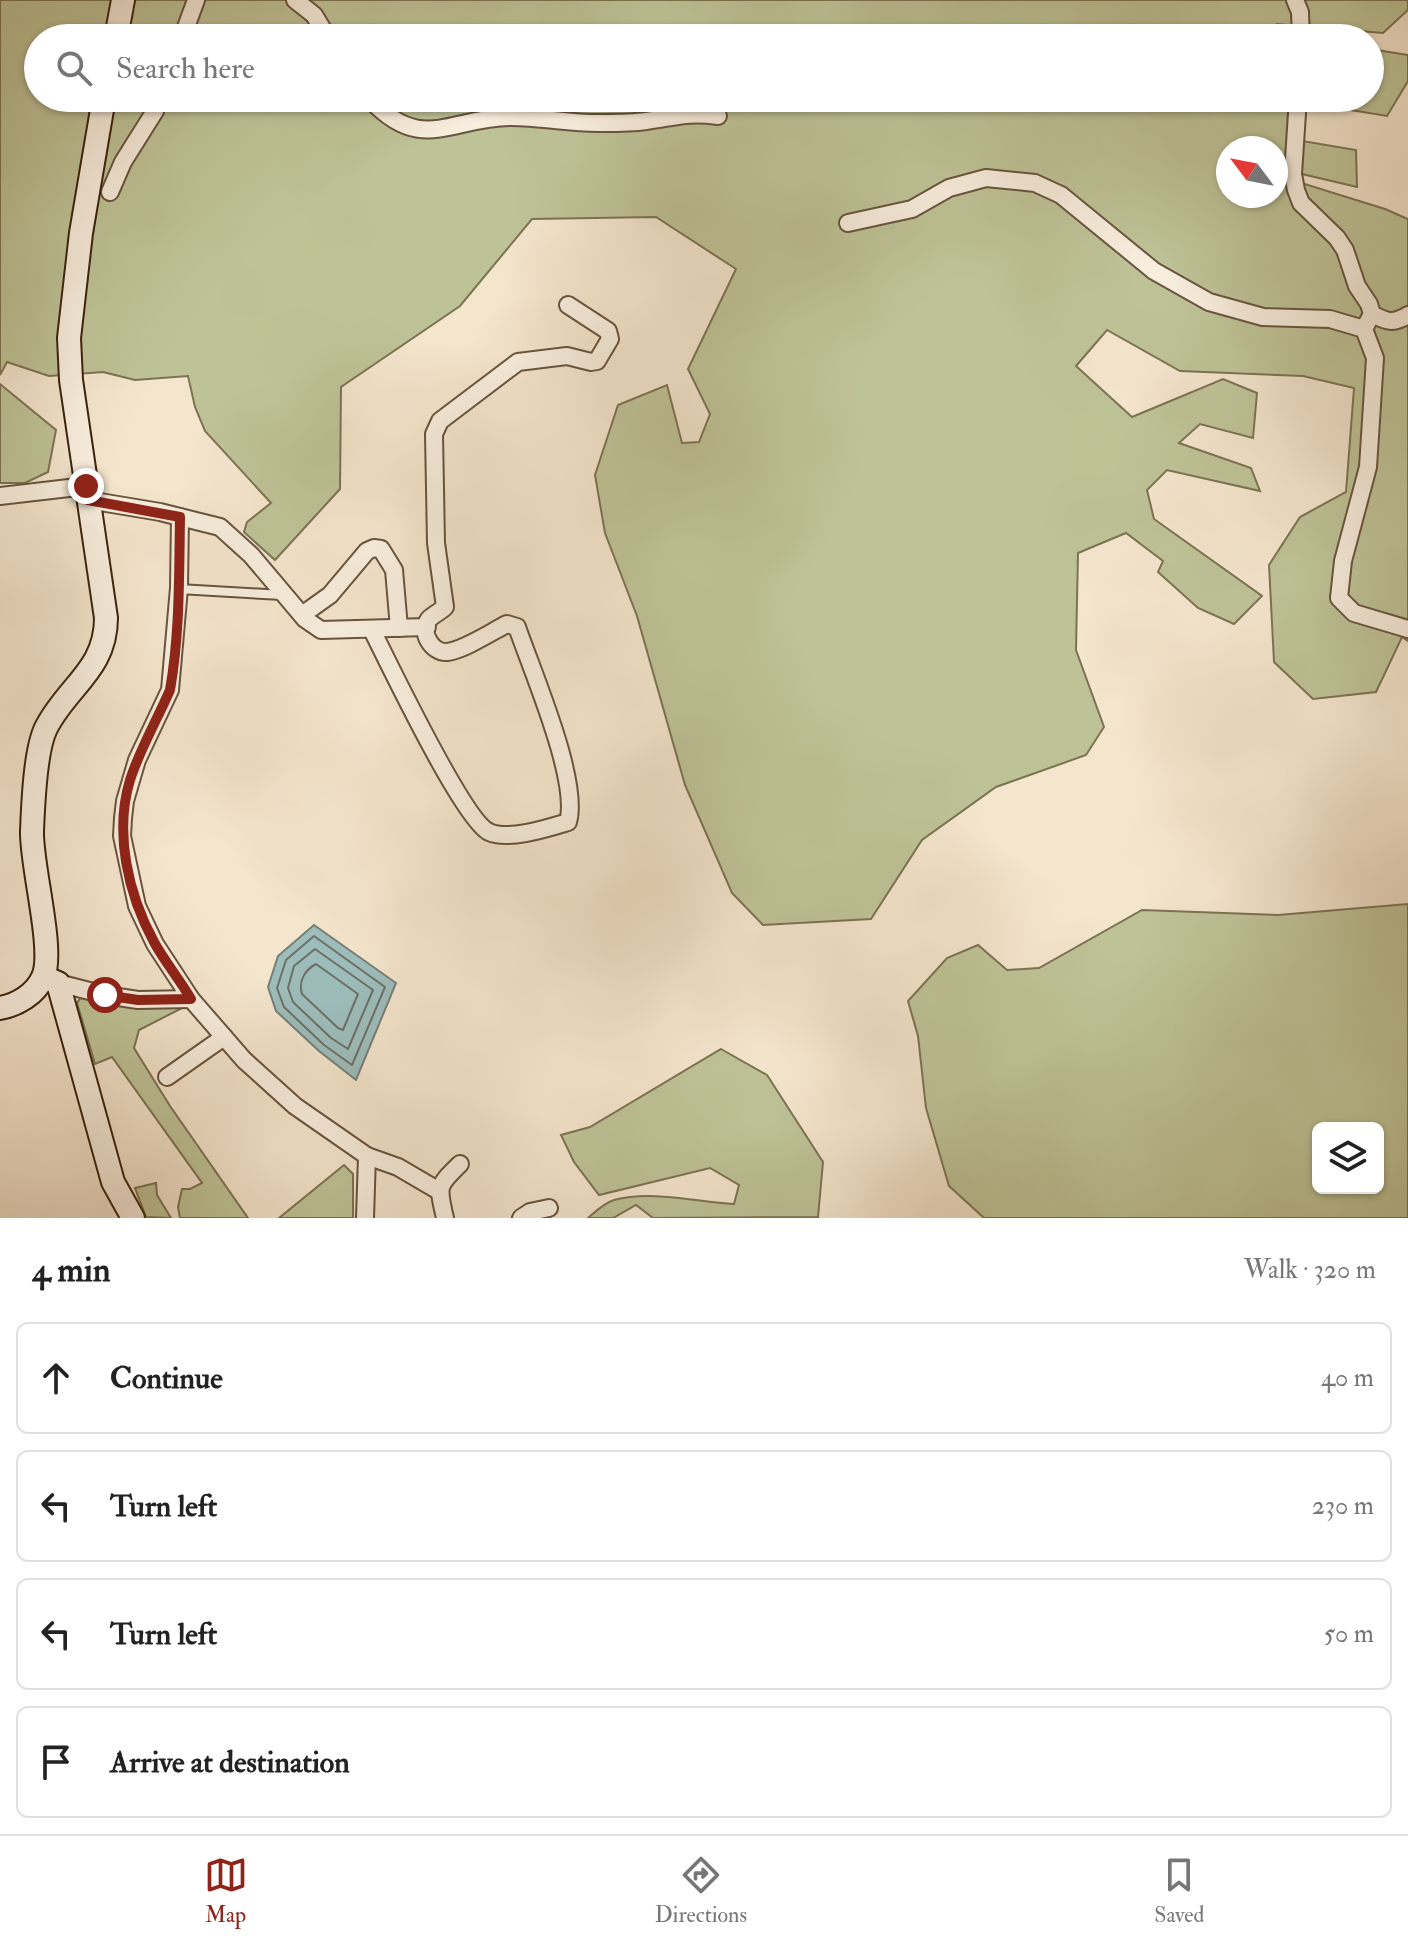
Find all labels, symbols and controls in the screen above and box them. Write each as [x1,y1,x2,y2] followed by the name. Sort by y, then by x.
[24,24,1384,112] search box
[52,46,96,90] icon: search
[116,50,255,87] text: Search here
[1216,136,1288,208] north arrow
[68,468,104,504] route end
[87,977,123,1013] route start
[1312,1122,1384,1194] map controls
[1312,1122,1384,1194] button: layers
[32,1249,110,1292] text: 4 min
[1244,1254,1376,1286] text: Walk · 320 m
[34,1356,78,1400] icon: ahead
[110,1360,223,1397] text: Continue
[1321,1362,1374,1394] text: 40 m
[34,1484,78,1528] icon: left
[110,1488,217,1525] text: Turn left
[1312,1490,1374,1522] text: 230 m
[34,1612,78,1656] icon: left
[110,1616,217,1653] text: Turn left
[1324,1618,1374,1650] text: 50 m
[34,1740,78,1784] icon: arrive
[110,1744,350,1781] text: Arrive at destination
[204,1853,248,1929] tab: Map
[655,1853,747,1929] tab: Directions
[1154,1853,1204,1929] tab: Saved

